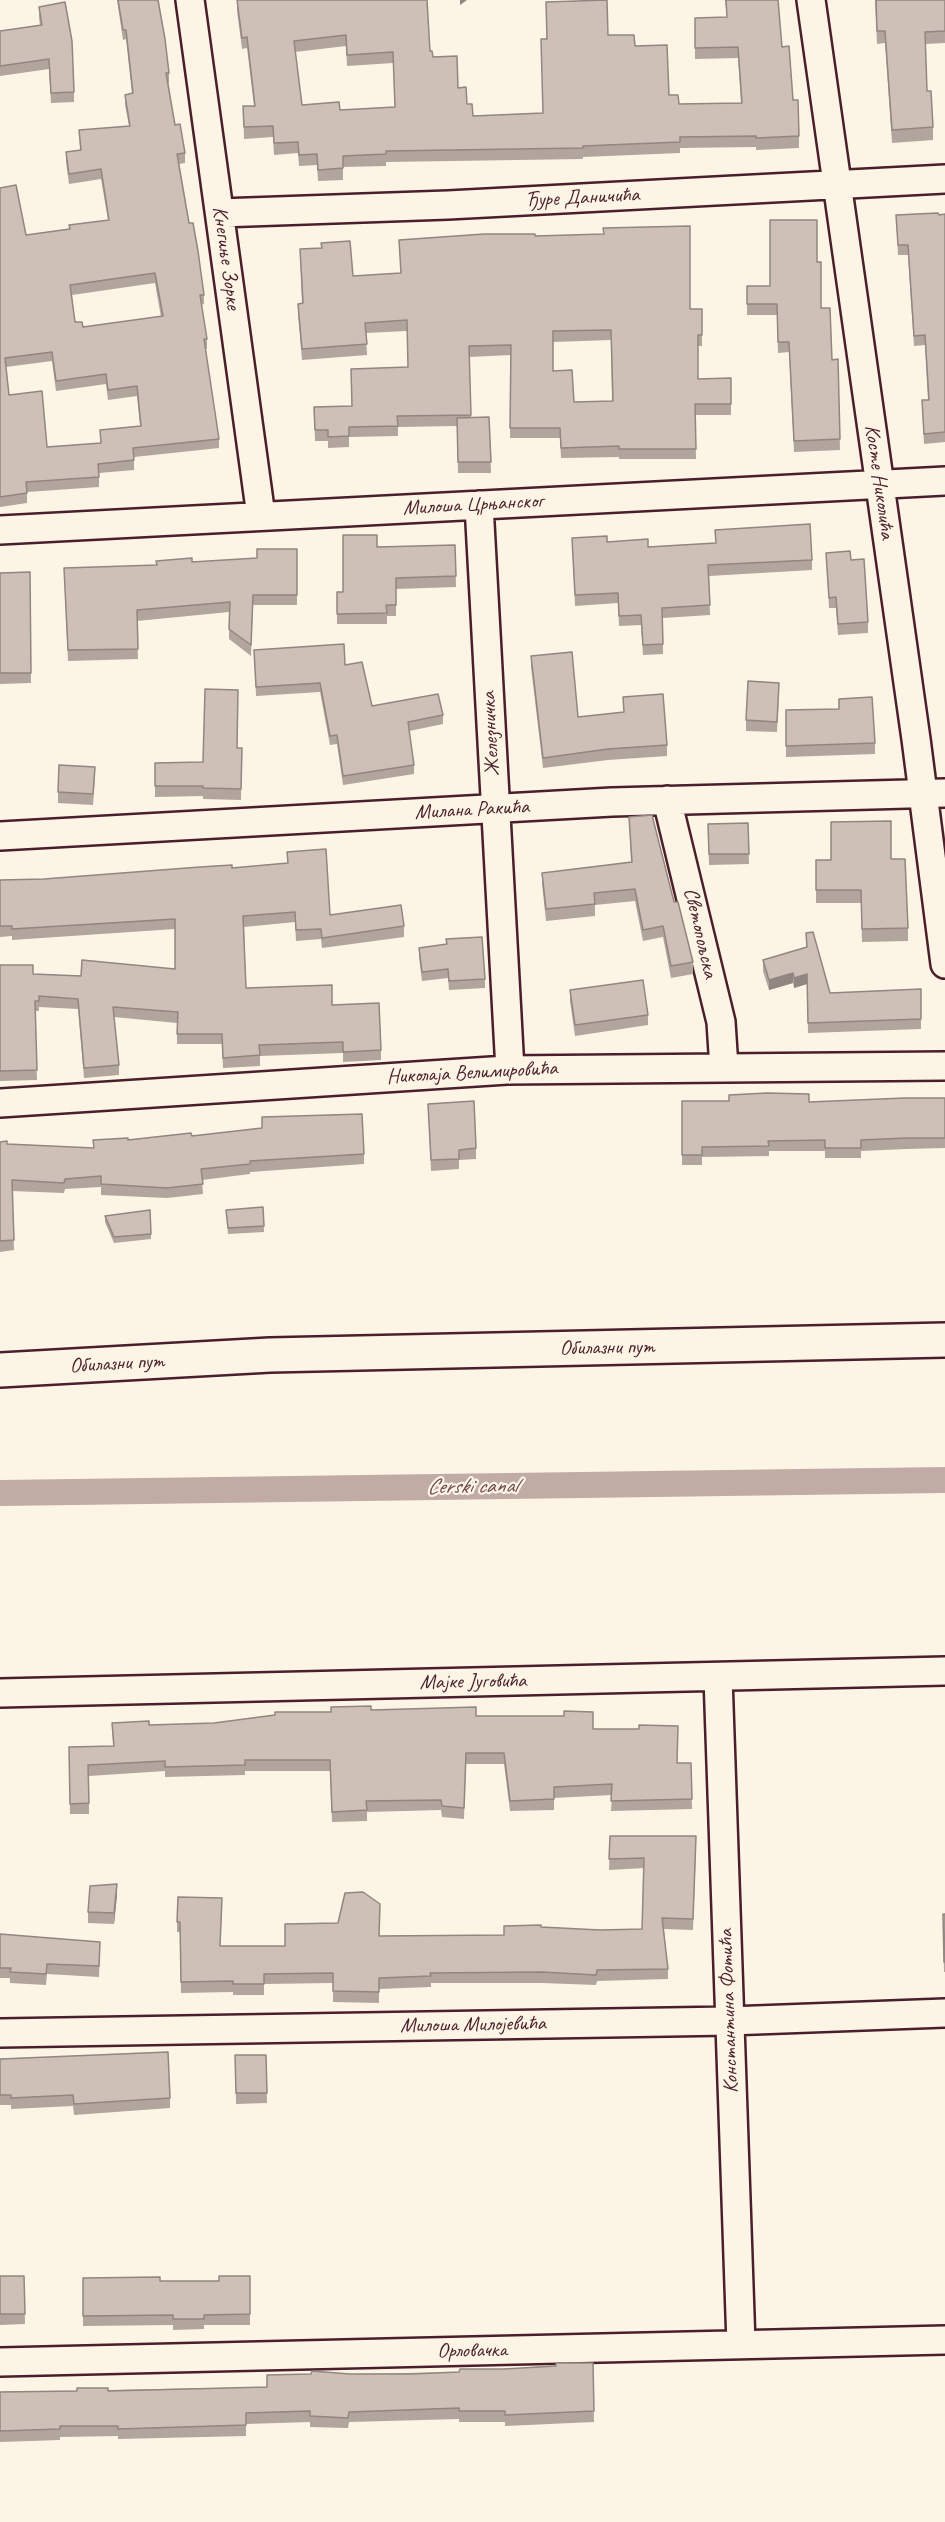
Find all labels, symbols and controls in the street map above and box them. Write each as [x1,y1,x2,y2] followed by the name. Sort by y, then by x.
[524,182,640,214] street label: Ђуре Даничића
[206,205,246,311] street label: Кнегиње Зорке
[859,423,899,541] street label: Косте Николића
[402,489,544,521] street label: Милоша Црњанског
[476,691,506,777] street label: Железничка
[414,794,530,826] street label: Милана Ракића
[677,885,723,981] street label: Светопољска
[386,1056,558,1090] street label: Николаја Велимировића
[559,1335,655,1361] street label: Обилазни пут
[69,1349,165,1379] street label: Обилазни пут
[427,1473,517,1501] water label: Cerski canal
[419,1668,527,1696] street label: Мајке Југовића
[714,1928,744,2094] street label: Константина Фотића
[400,2011,546,2039] street label: Милоша Милојевића
[437,2338,507,2364] street label: Орловачка

